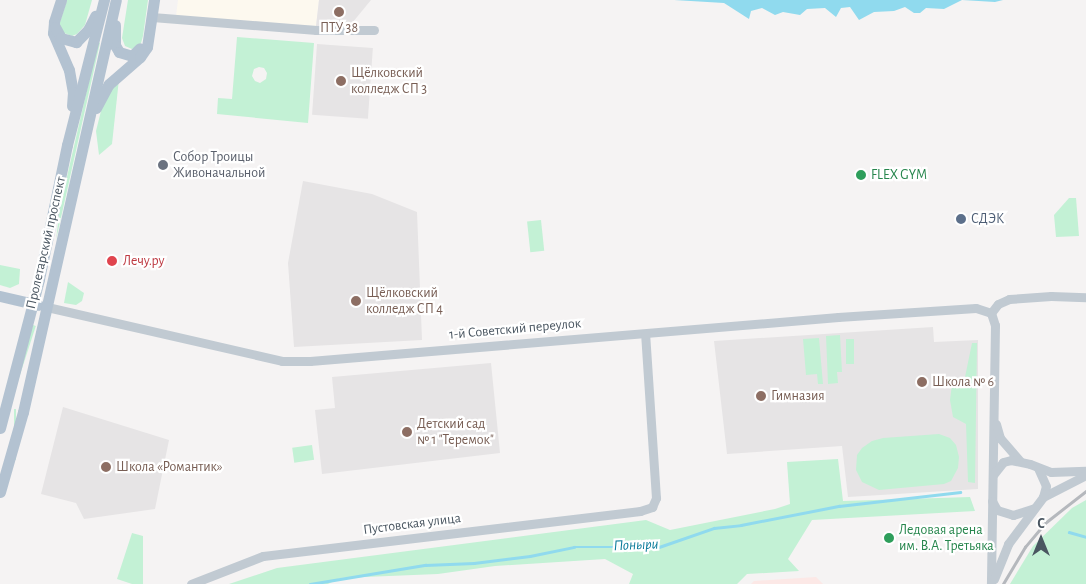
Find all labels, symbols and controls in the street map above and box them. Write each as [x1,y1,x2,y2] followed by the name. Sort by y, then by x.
[333,6,345,18] marker: ПТУ 38
[320,20,358,36] place label: ПТУ 38
[351,65,427,98] place label: Щёлковский колледж СП 3
[335,75,347,87] marker: Щёлковский колледж СП 3
[173,149,265,182] place label: Собор Троицы Живоначальной
[157,159,169,171] marker: Собор Троицы Живоначальной
[871,167,927,183] place label: FLEX GYM
[855,169,867,181] marker: FLEX GYM
[23,175,69,311] street label: Пролетарский проспект
[971,211,1004,227] place label: СДЭК
[955,213,967,225] marker: СДЭК
[123,253,164,269] place label: Лечу.ру
[105,254,119,268] marker: Лечу.ру
[366,285,443,318] place label: Щёлковский колледж СП 4
[350,295,362,307] marker: Щёлковский колледж СП 4
[448,315,582,343] street label: 1-й Советский переулок
[932,374,994,390] place label: Школа № 6
[916,376,928,388] marker: Школа № 6
[771,388,825,404] place label: Гимназия
[755,390,767,402] marker: Гимназия
[417,416,494,448] place label: Детский сад № 1 "Теремок"
[401,426,413,438] marker: Детский сад № 1 "Теремок"
[116,459,223,475] place label: Школа «Романтик»
[100,461,112,473] marker: Школа «Романтик»
[362,510,462,538] street label: Пустовская улица
[1016,514,1066,564] north arrow
[1037,517,1045,531] text: С
[899,522,994,554] place label: Ледовая арена им. В.А. Третьяка
[883,532,895,544] marker: Ледовая арена им. В.А. Третьяка
[613,535,659,555] water label: Поныри

